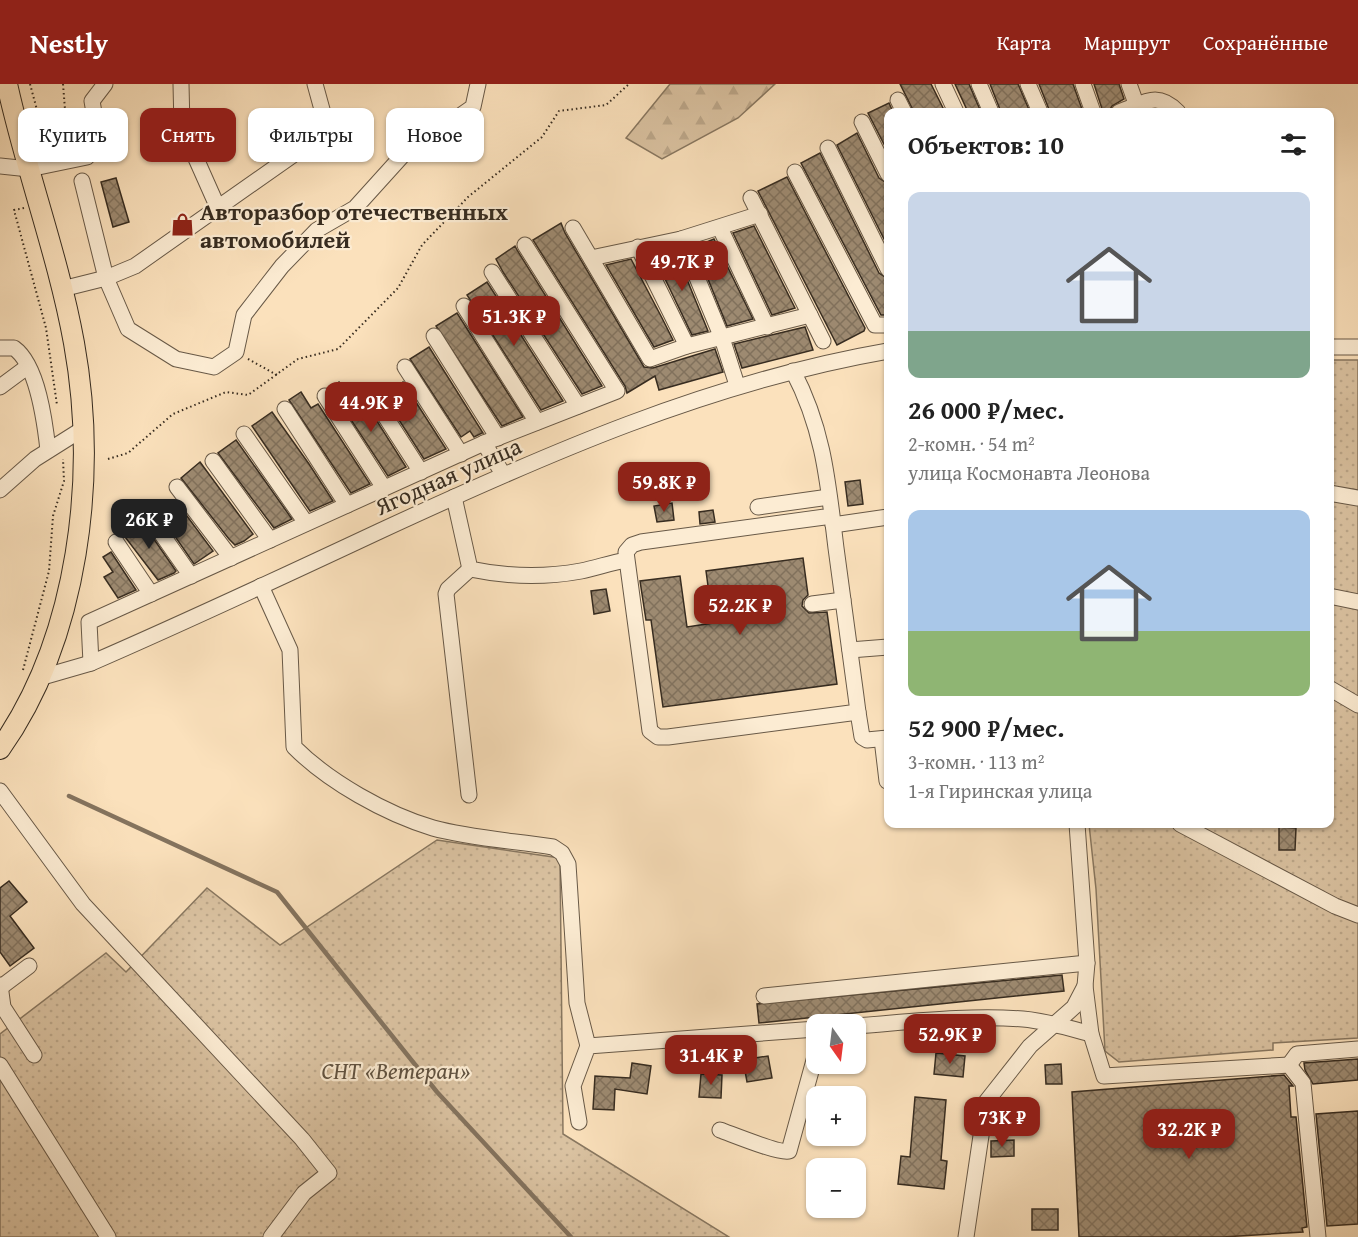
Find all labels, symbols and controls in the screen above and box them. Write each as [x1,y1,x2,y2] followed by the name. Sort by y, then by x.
[30,22,108,63] text: Nestly
[997,27,1051,58] text: Карта
[1084,27,1170,58] text: Маршрут
[1203,27,1328,58] text: Сохранённые
[18,108,128,162] chip: Купить
[140,108,236,162] chip: Снять
[248,108,374,162] chip: Фильтры
[386,108,484,162] chip: Новое
[908,125,1064,164] text: Объектов: 10
[1277,128,1310,161] icon: filters
[200,194,508,257] place label: Авторазбор отечественных автомобилей
[169,212,195,238] shop icon: Авторазбор отечественных автомобилей
[1055,231,1163,339] icon: home
[627,241,737,292] pin: 49.7K ₽
[650,246,714,275] text: 49.7K ₽
[459,296,569,347] pin: 51.3K ₽
[482,301,546,330] text: 51.3K ₽
[316,382,426,433] pin: 44.9K ₽
[339,387,403,416] text: 44.9K ₽
[908,390,1064,429] text: 26 000 ₽/мес.
[368,428,527,524] street label: Ягодная улица
[908,429,1035,458] text: 2-комн. · 54 m²
[908,458,1150,487] text: улица Космонавта Леонова
[609,462,719,513] pin: 59.8K ₽
[632,467,696,496] text: 59.8K ₽
[107,499,191,550] pin: 26K ₽
[125,504,173,533] text: 26K ₽
[1055,549,1163,657] icon: home
[685,585,795,636] pin: 52.2K ₽
[708,590,772,619] text: 52.2K ₽
[908,708,1064,747] text: 52 900 ₽/мес.
[908,747,1044,776] text: 3-комн. · 113 m²
[908,776,1092,805] text: 1-я Гиринская улица
[806,1014,866,1074] north arrow
[806,1014,866,1218] map controls
[895,1014,1005,1065] pin: 52.9K ₽
[918,1019,982,1048] text: 52.9K ₽
[656,1035,766,1086] pin: 31.4K ₽
[679,1040,743,1069] text: 31.4K ₽
[321,1053,471,1088] park label: СНТ «Ветеран»
[806,1086,866,1146] button: +
[960,1097,1044,1148] pin: 73K ₽
[978,1102,1026,1131] text: 73K ₽
[1134,1109,1244,1160] pin: 32.2K ₽
[1157,1114,1221,1143] text: 32.2K ₽
[806,1158,866,1218] button: −

